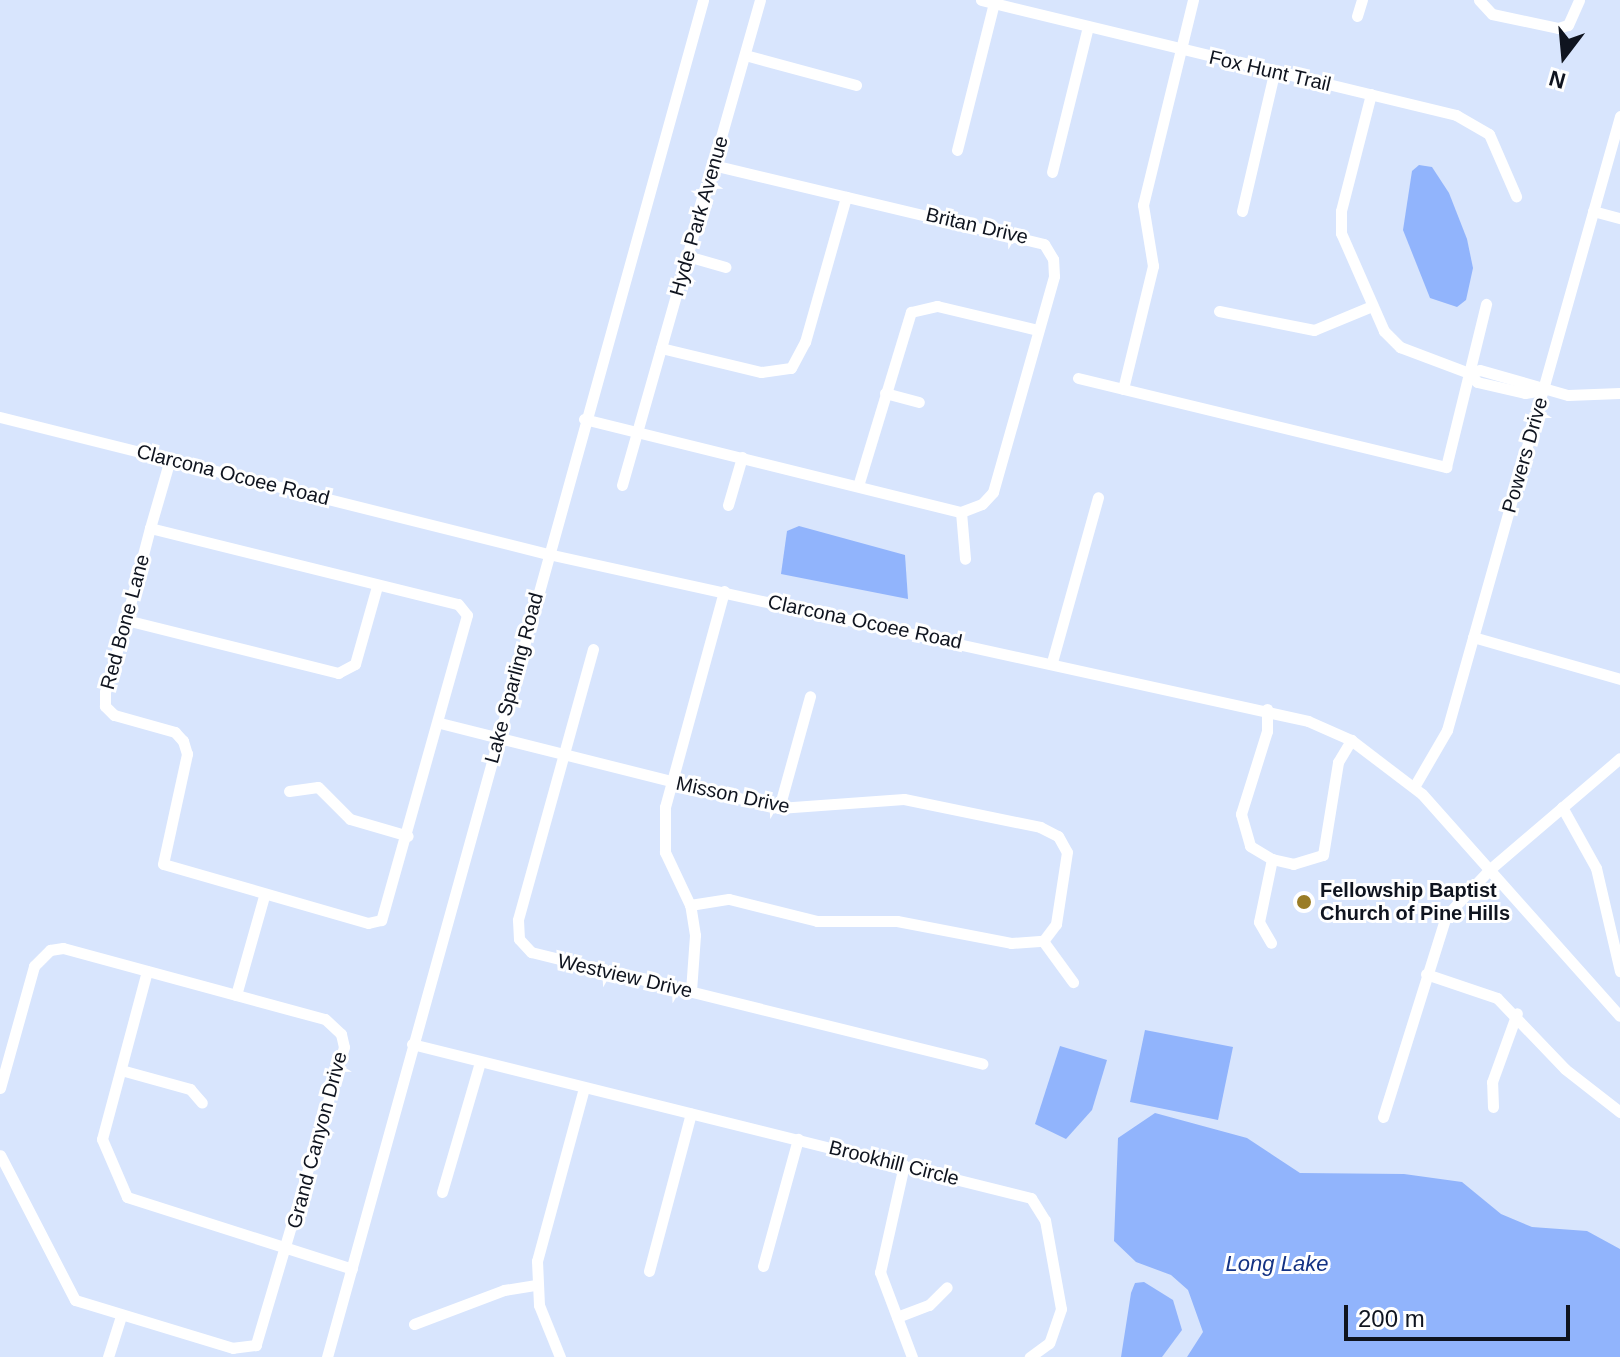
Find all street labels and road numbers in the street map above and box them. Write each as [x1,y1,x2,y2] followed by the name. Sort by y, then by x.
[1206,45,1334,97] street label: Fox Hunt Trail
[665,133,733,299] street label: Hyde Park Avenue
[923,203,1031,249] street label: Britan Drive
[1497,395,1553,515] street label: Powers Drive
[134,439,332,511] street label: Clarcona Ocoee Road
[95,552,155,692] street label: Red Bone Lane
[480,590,548,766] street label: Lake Sparling Road
[766,590,964,654] street label: Clarcona Ocoee Road
[674,771,792,819] street label: Misson Drive
[555,949,695,1003] street label: Westview Drive
[282,1049,352,1231] street label: Grand Canyon Drive
[826,1135,962,1191] street label: Brookhill Circle

